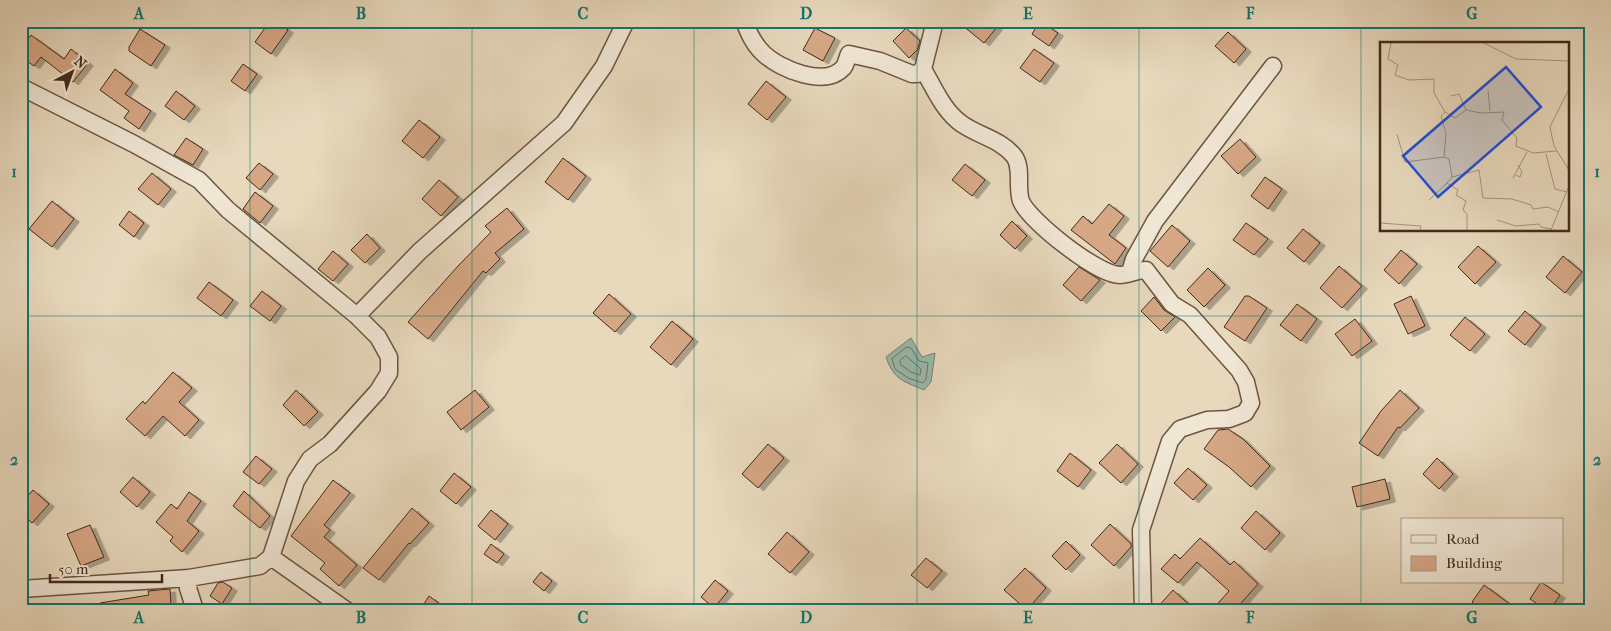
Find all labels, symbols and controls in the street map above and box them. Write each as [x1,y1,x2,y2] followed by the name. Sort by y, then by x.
[133,4,145,23] text: A
[356,4,366,23] text: B
[578,4,589,23] text: C
[800,4,812,23] text: D
[1023,4,1033,23] text: E
[1245,4,1255,23] text: F
[1466,4,1478,23] text: G
[1380,42,1568,231] inset map
[48,48,98,98] north arrow
[71,53,90,73] text: N
[11,162,17,181] text: 1
[1594,162,1600,181] text: 1
[10,450,18,469] text: 2
[1593,450,1601,469] text: 2
[1401,518,1564,584] legend
[1446,530,1480,548] text: Road
[50,551,162,583] scale bar
[1446,554,1503,572] text: Building
[58,560,89,578] text: 50 m
[133,608,145,627] text: A
[356,608,366,627] text: B
[578,608,589,627] text: C
[800,608,812,627] text: D
[1023,608,1033,627] text: E
[1245,608,1255,627] text: F
[1466,608,1478,627] text: G

